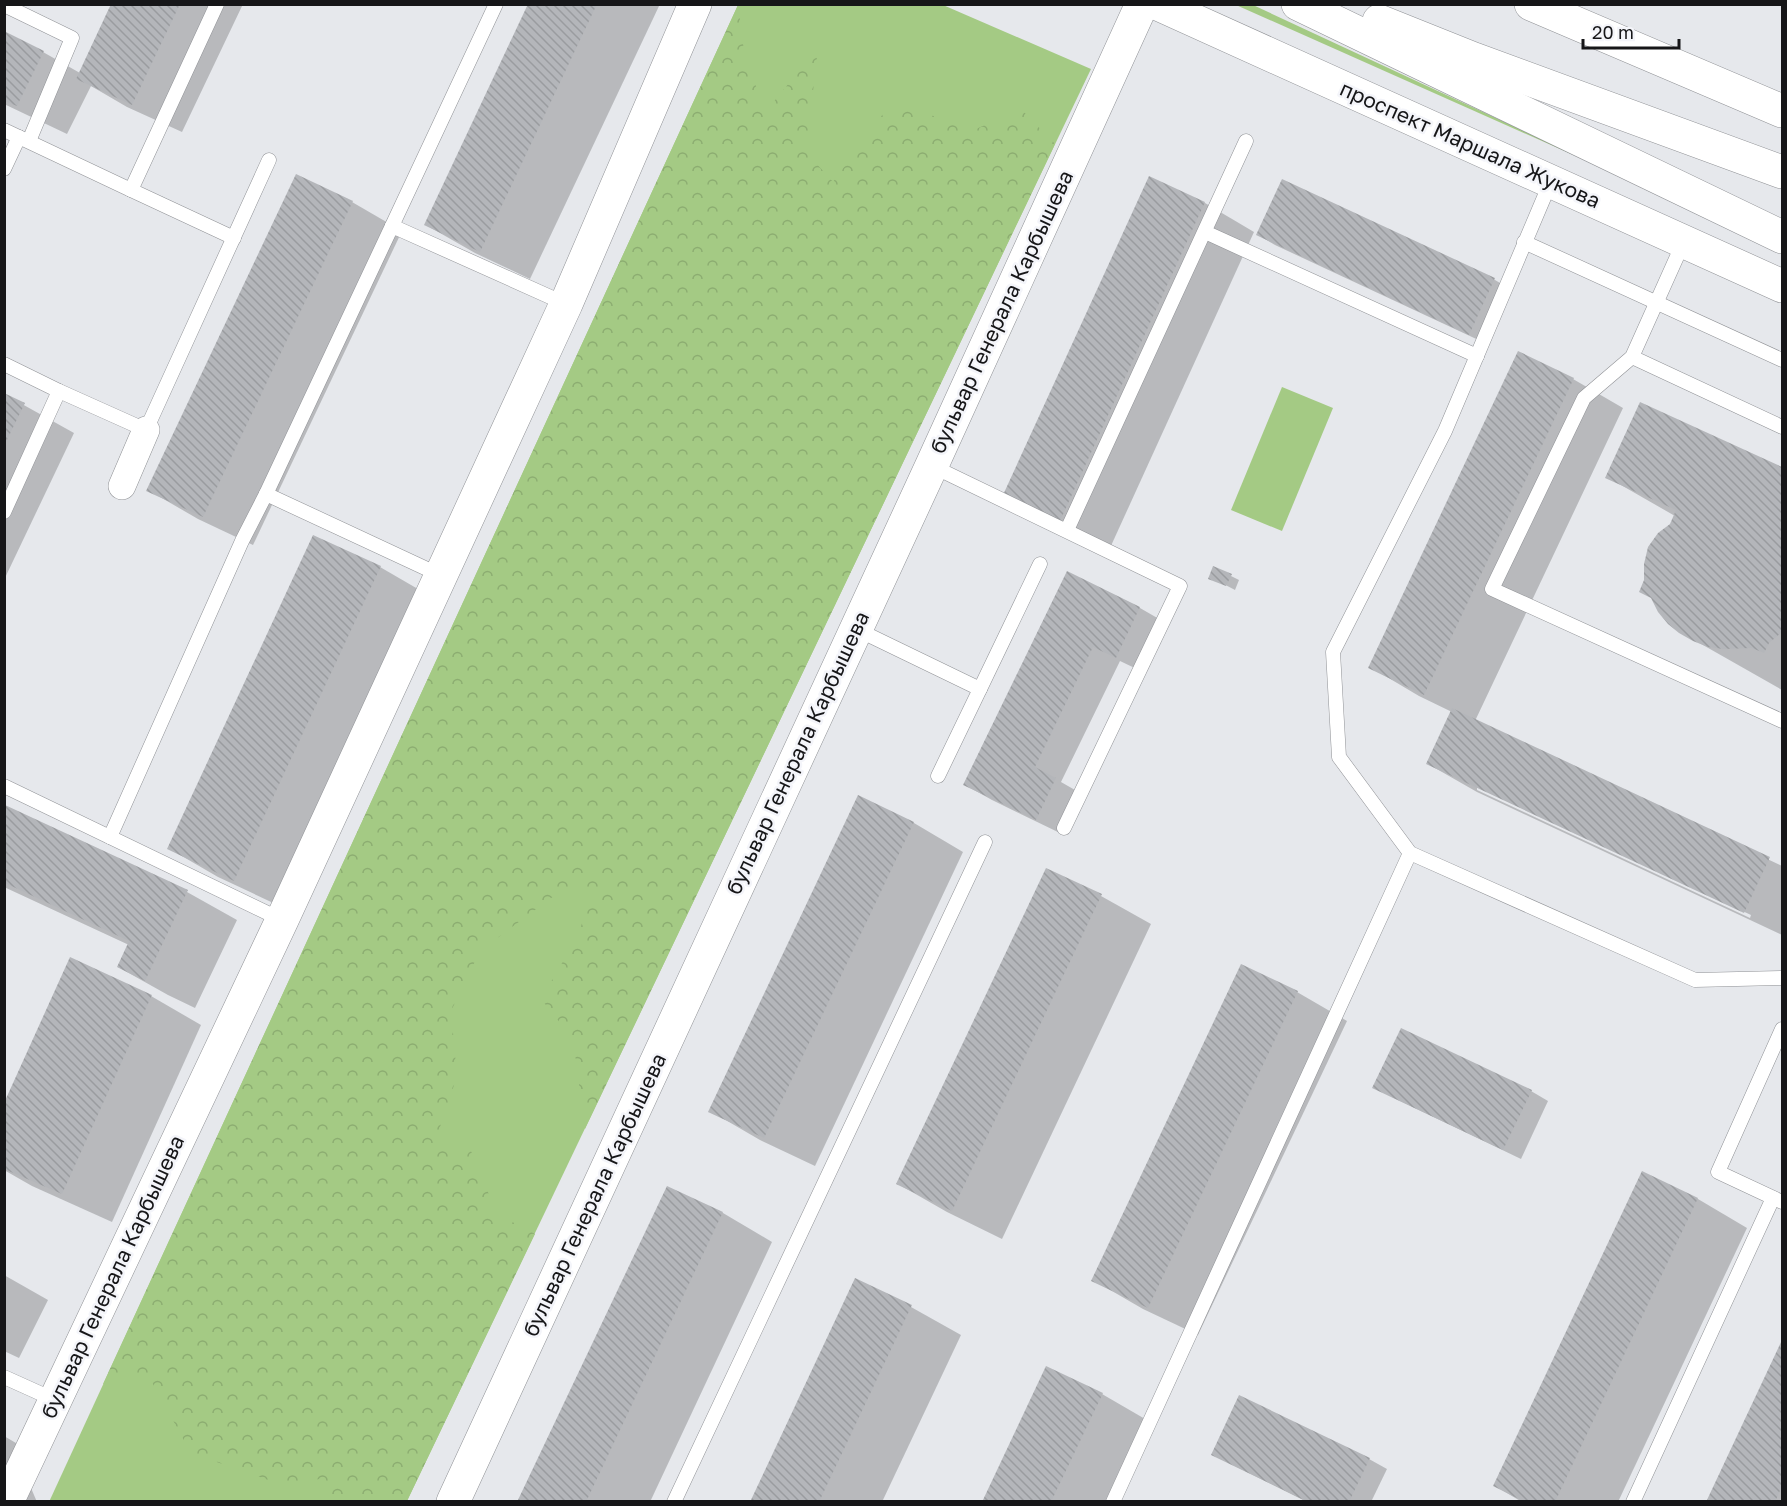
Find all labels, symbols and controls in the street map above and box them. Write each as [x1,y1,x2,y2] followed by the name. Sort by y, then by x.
[1583,12,1679,50] scale bar
[1592,21,1634,43] text: 20 m
[1336,75,1605,213] street label: проспект Маршала Жукова
[924,166,1078,457] street label: бульвар Генерала Карбышева
[720,607,874,898] street label: бульвар Генерала Карбышева
[517,1049,671,1340] street label: бульвар Генерала Карбышева
[35,1131,189,1422] street label: бульвар Генерала Карбышева

